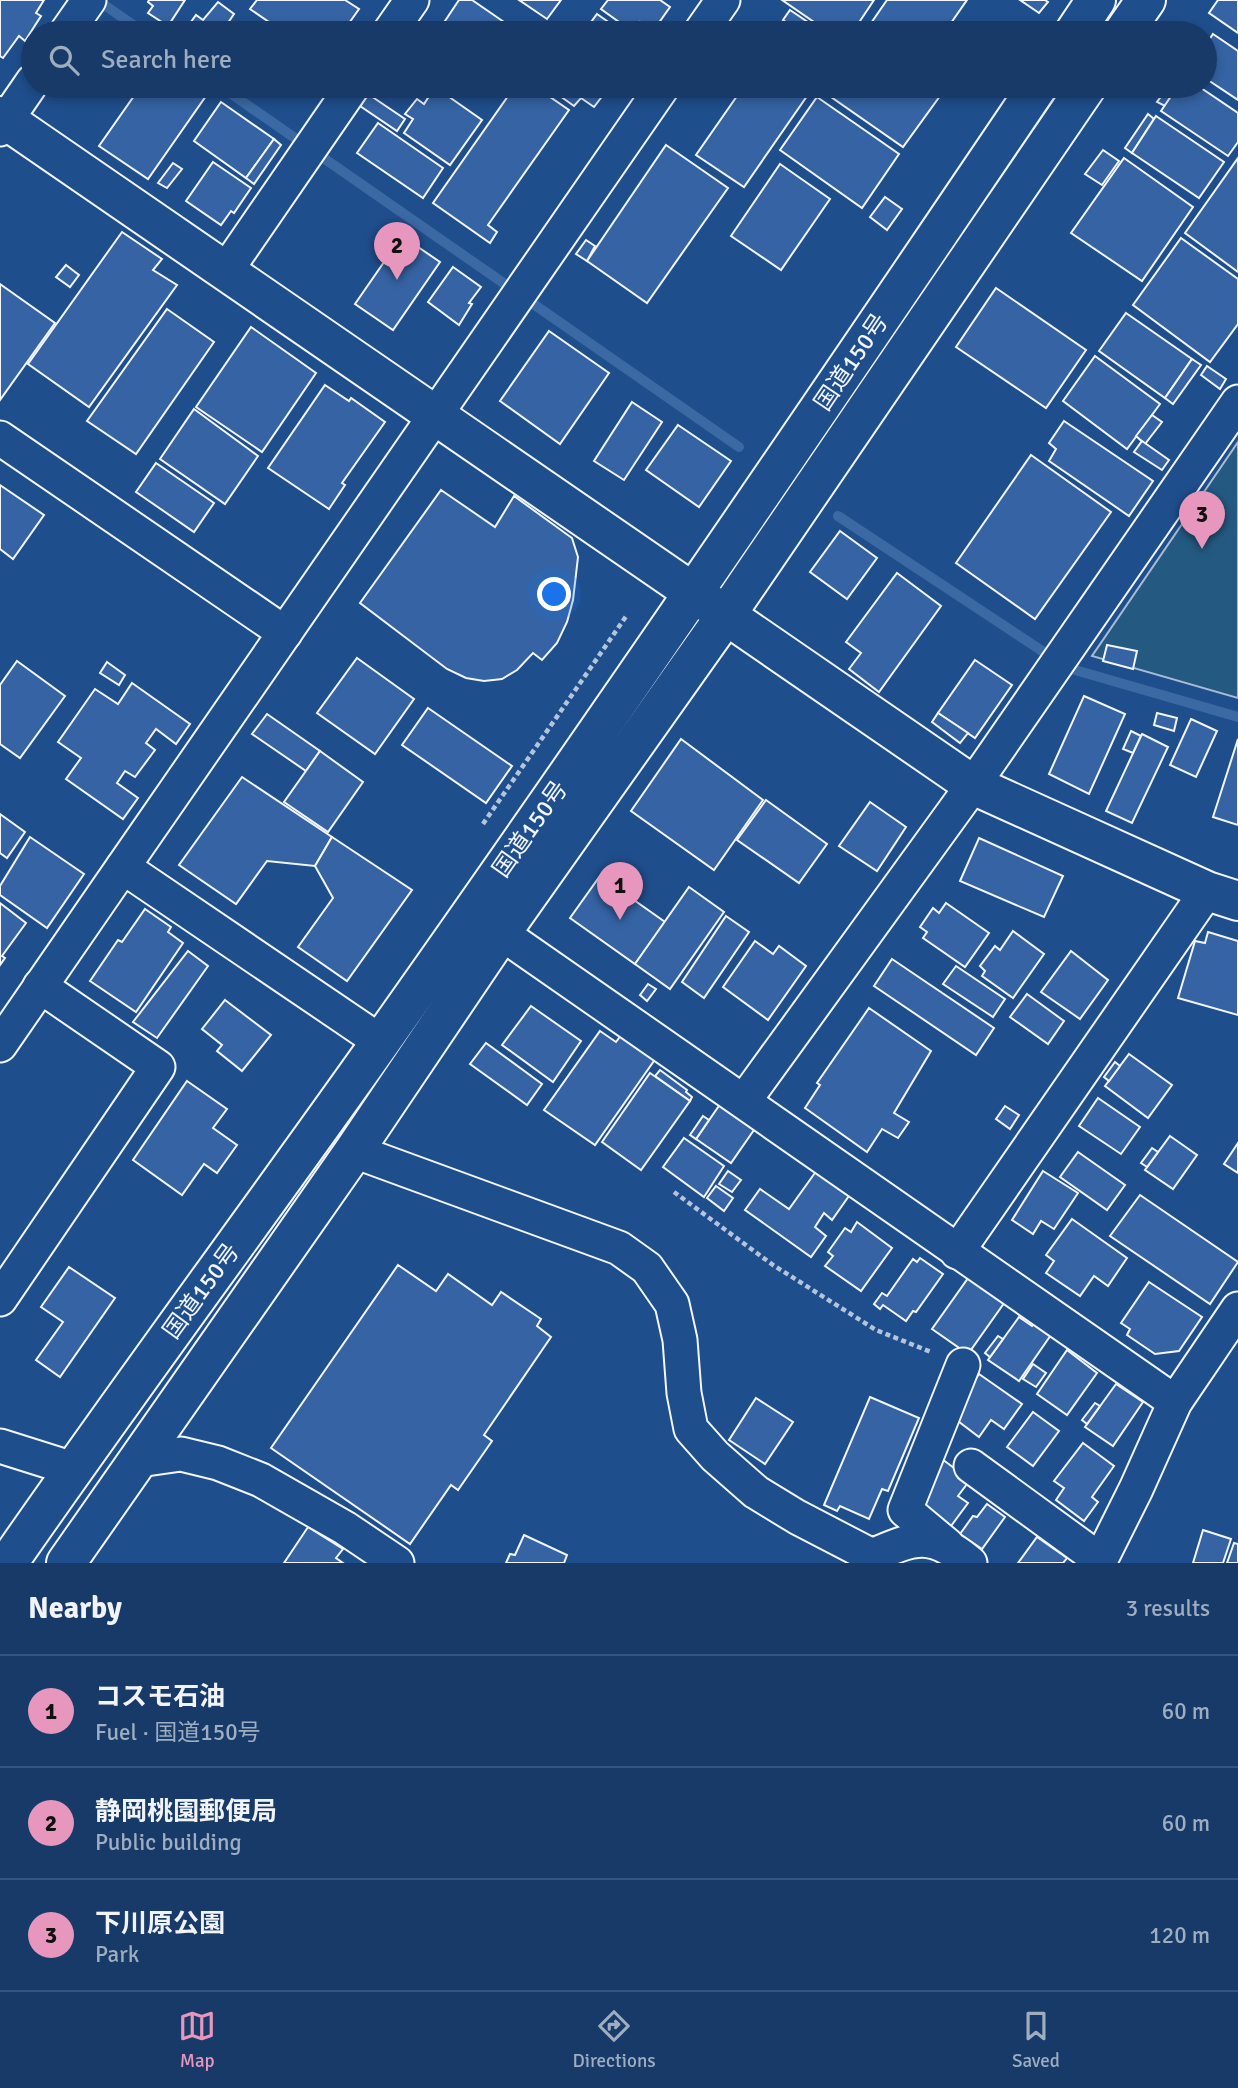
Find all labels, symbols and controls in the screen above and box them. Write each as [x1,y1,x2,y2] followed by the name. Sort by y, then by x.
[21,21,1217,98] search box
[45,41,83,79] icon: search
[101,44,232,76] text: Search here
[374,222,420,280] pin: 2
[808,308,894,416] street label: 国道150号
[1179,491,1225,549] pin: 3
[537,577,571,611] your location
[486,775,574,883] street label: 国道150号
[597,862,643,920] pin: 1
[156,1237,246,1345] street label: 国道150号
[28,1590,122,1627] text: Nearby
[1126,1594,1210,1623] text: 3 results
[95,1681,225,1713] text: コスモ石油
[45,1697,57,1726] text: 1
[1162,1697,1210,1726] text: 60 m
[95,1718,261,1747] text: Fuel · 国道150号
[95,1796,277,1828] text: 静岡桃園郵便局
[45,1809,57,1838] text: 2
[1162,1809,1210,1838] text: 60 m
[95,1828,242,1857] text: Public building
[95,1908,225,1940] text: 下川原公園
[45,1921,57,1950] text: 3
[1149,1921,1210,1950] text: 120 m
[95,1940,139,1969] text: Park
[178,2007,216,2073] tab: Map
[573,2007,656,2073] tab: Directions
[1012,2007,1060,2073] tab: Saved

